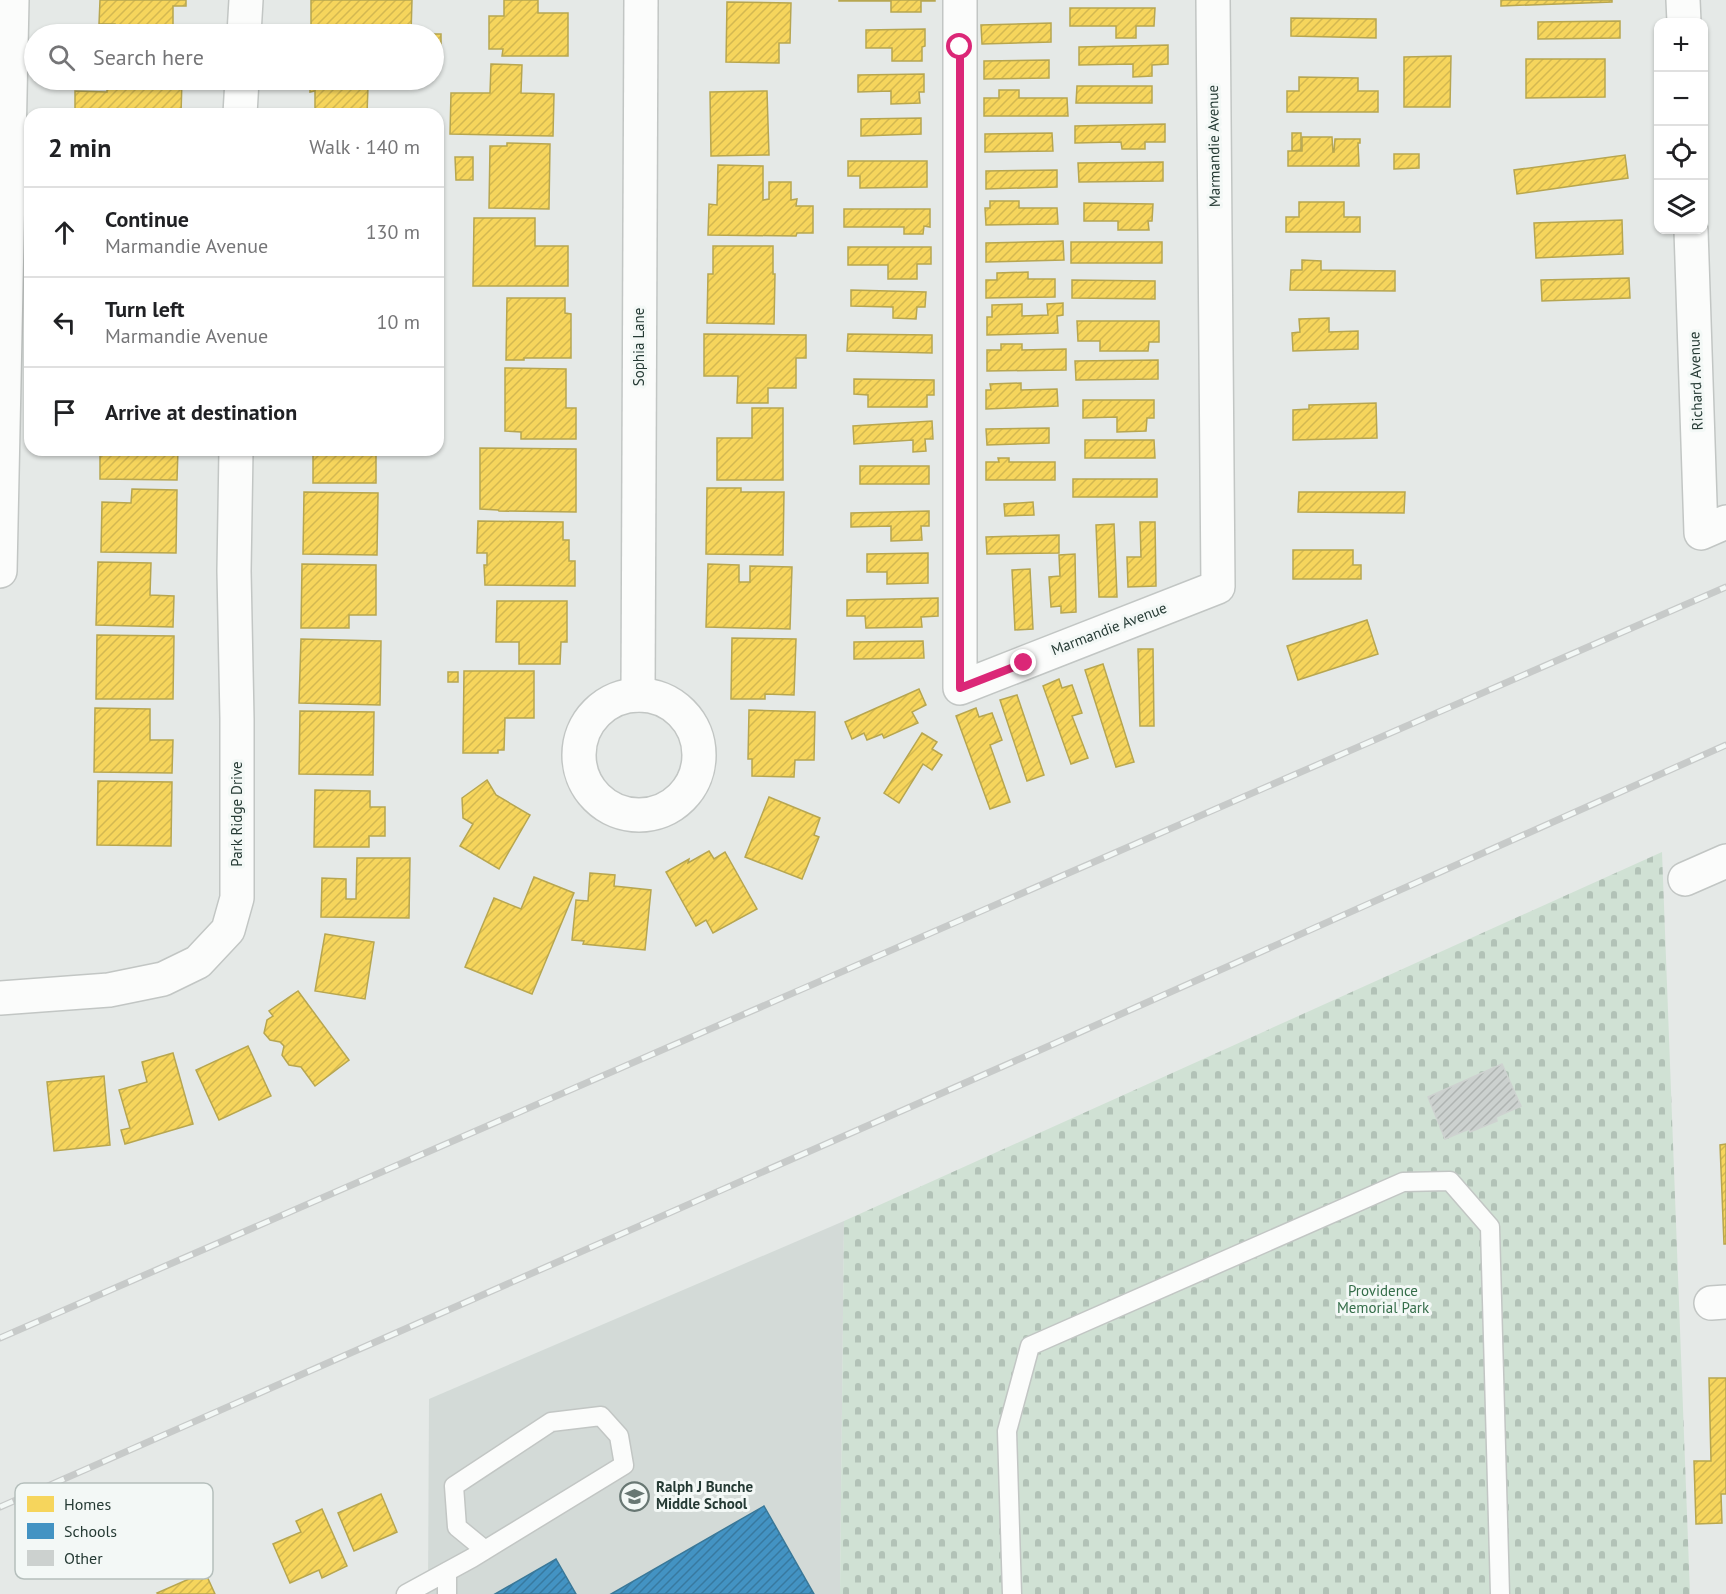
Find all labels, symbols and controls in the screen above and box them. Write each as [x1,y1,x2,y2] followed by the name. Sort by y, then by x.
[1654,18,1708,234] map controls
[1654,18,1708,72] button: +
[24,24,444,90] search box
[946,33,972,59] route start
[45,41,78,74] icon: search
[93,43,204,71] text: Search here
[1654,72,1708,126] button: −
[1203,85,1224,207] street label: Marmandie Avenue
[1654,126,1708,180] button: locate
[48,131,111,164] text: 2 min
[309,134,420,160] text: Walk · 140 m
[1654,180,1708,234] button: layers
[105,205,189,233] text: Continue
[48,216,81,249] icon: ahead
[366,219,420,245] text: 130 m
[105,233,268,259] text: Marmandie Avenue
[105,295,185,323] text: Turn left
[48,306,81,339] icon: left
[629,308,648,386] street label: Sophia Lane
[377,309,420,335] text: 10 m
[105,323,268,349] text: Marmandie Avenue
[1684,331,1707,431] street label: Richard Avenue
[48,396,81,429] icon: arrive
[105,398,297,426] text: Arrive at destination
[1048,598,1169,659] street label: Marmandie Avenue
[1010,649,1036,675] route end
[227,761,246,867] street label: Park Ridge Drive
[1337,1281,1430,1317] park label: Providence Memorial Park
[656,1477,754,1513] place label: Ralph J Bunche Middle School
[619,1480,651,1512] school or university icon: Ralph J Bunche Middle School
[15,1483,213,1579] legend
[64,1494,111,1514] text: Homes
[64,1521,117,1541] text: Schools
[64,1548,103,1568] text: Other

